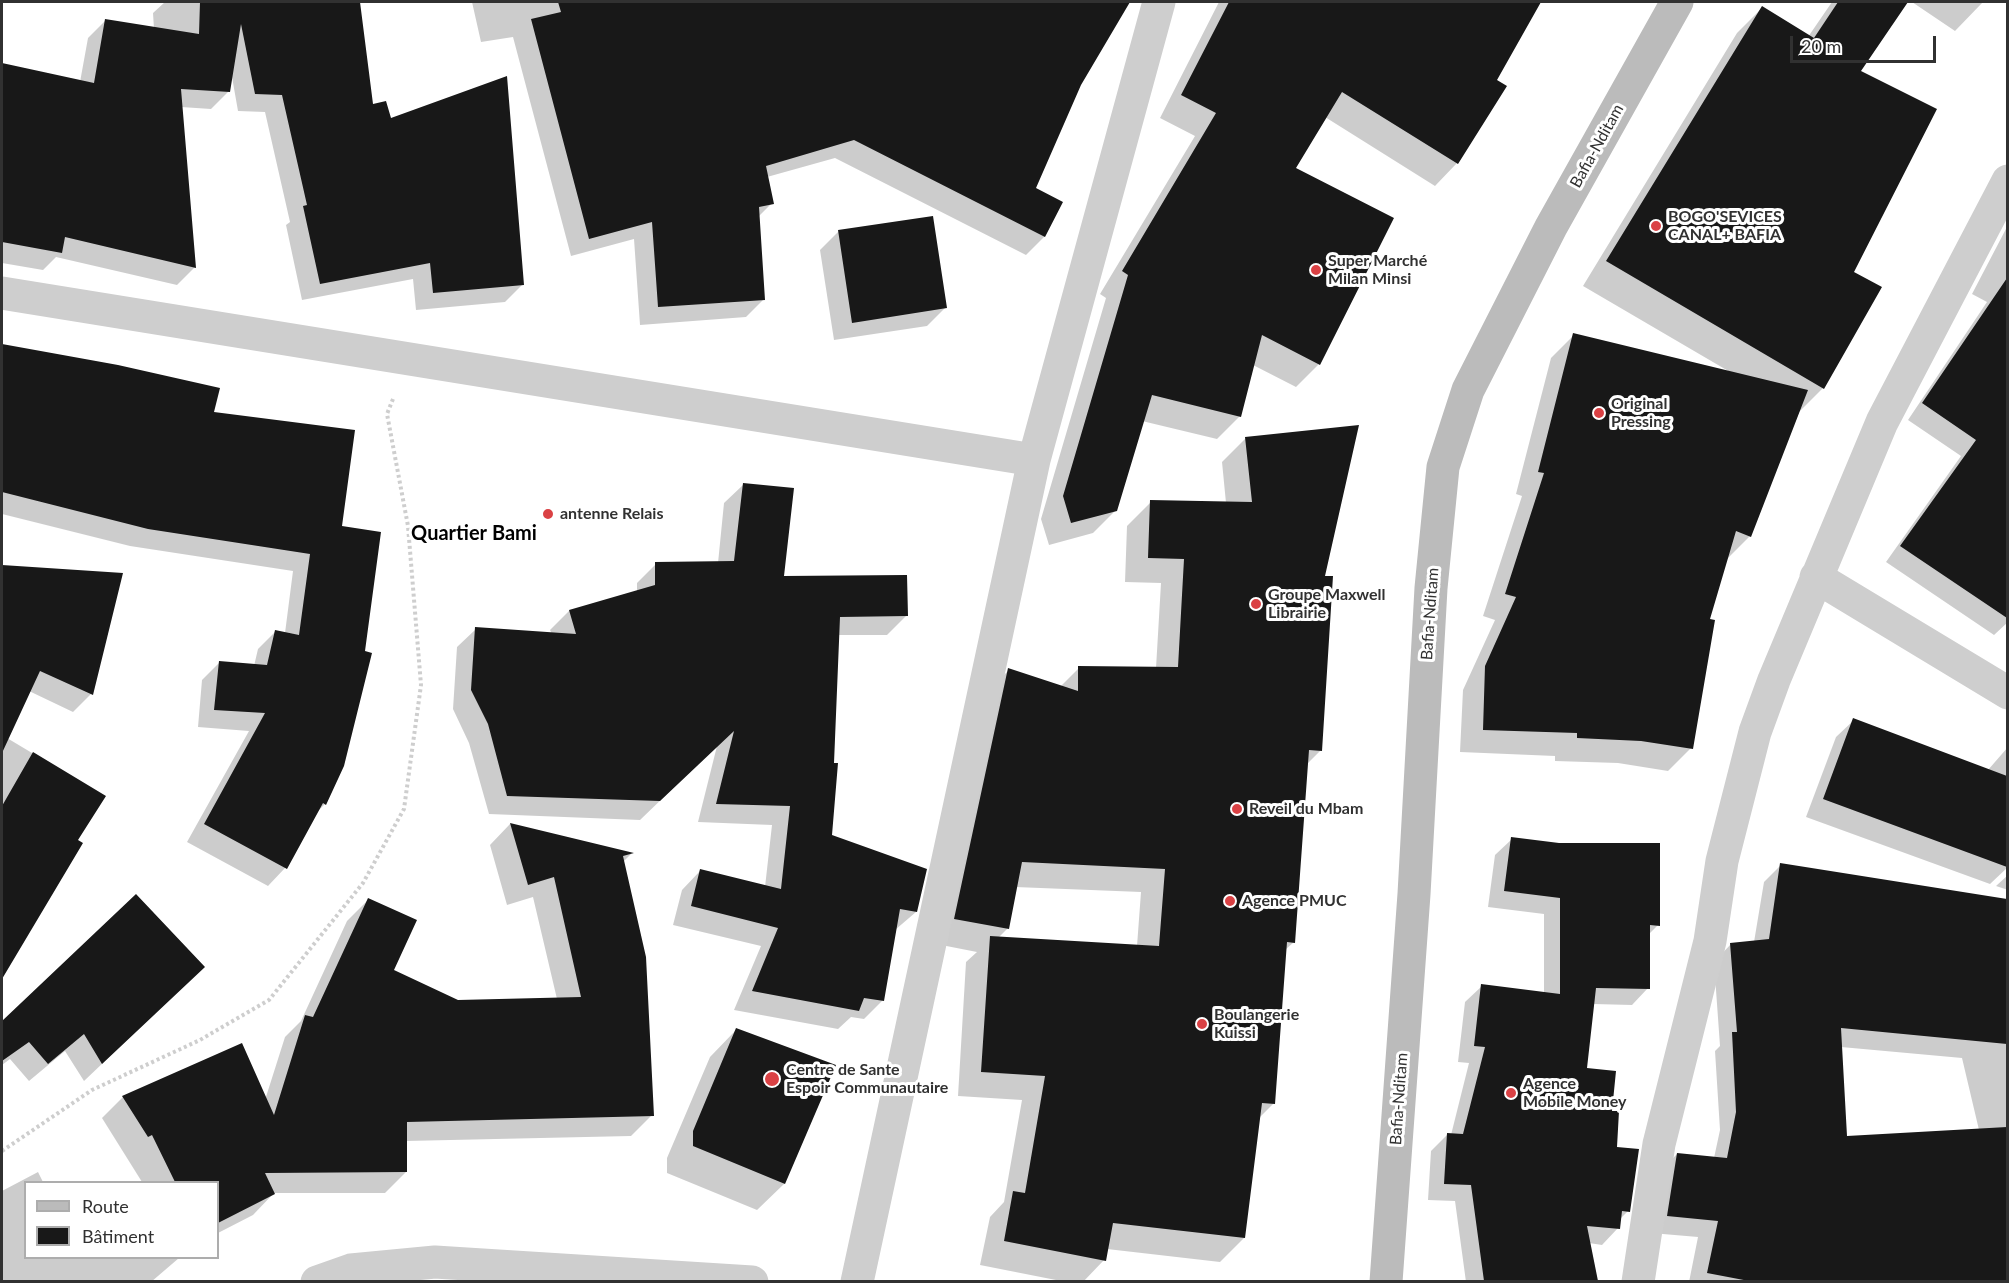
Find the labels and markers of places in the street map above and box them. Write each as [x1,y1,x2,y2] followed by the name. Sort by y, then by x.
[1668,207,1782,245] place label: BOGO'SEVICES CANAL+ BAFIA
[1649,219,1663,233] marker: BOGO'SEVICES CANAL+ BAFIA
[1328,251,1427,289] place label: Super Marché Milan Minsi
[1309,263,1323,277] marker: Super Marché Milan Minsi
[1611,394,1671,432] place label: Original Pressing
[1592,406,1606,420] marker: Original Pressing
[560,504,663,524] place label: antenne Relais
[541,507,555,521] marker: antenne Relais
[1268,585,1386,623] place label: Groupe Maxwell Librairie
[1249,597,1263,611] marker: Groupe Maxwell Librairie
[1249,799,1363,819] place label: Reveil du Mbam
[1230,802,1244,816] marker: Reveil du Mbam
[1242,891,1346,911] place label: Agence PMUC
[1223,894,1237,908] marker: Agence PMUC
[1214,1005,1299,1043] place label: Boulangerie Kuissi
[1195,1017,1209,1031] marker: Boulangerie Kuissi
[786,1060,948,1098] place label: Centre de Sante Espoir Communautaire
[763,1070,781,1088] marker: Centre de Sante Espoir Communautaire
[1523,1074,1626,1112] place label: Agence Mobile Money
[1504,1086,1518,1100] marker: Agence Mobile Money

